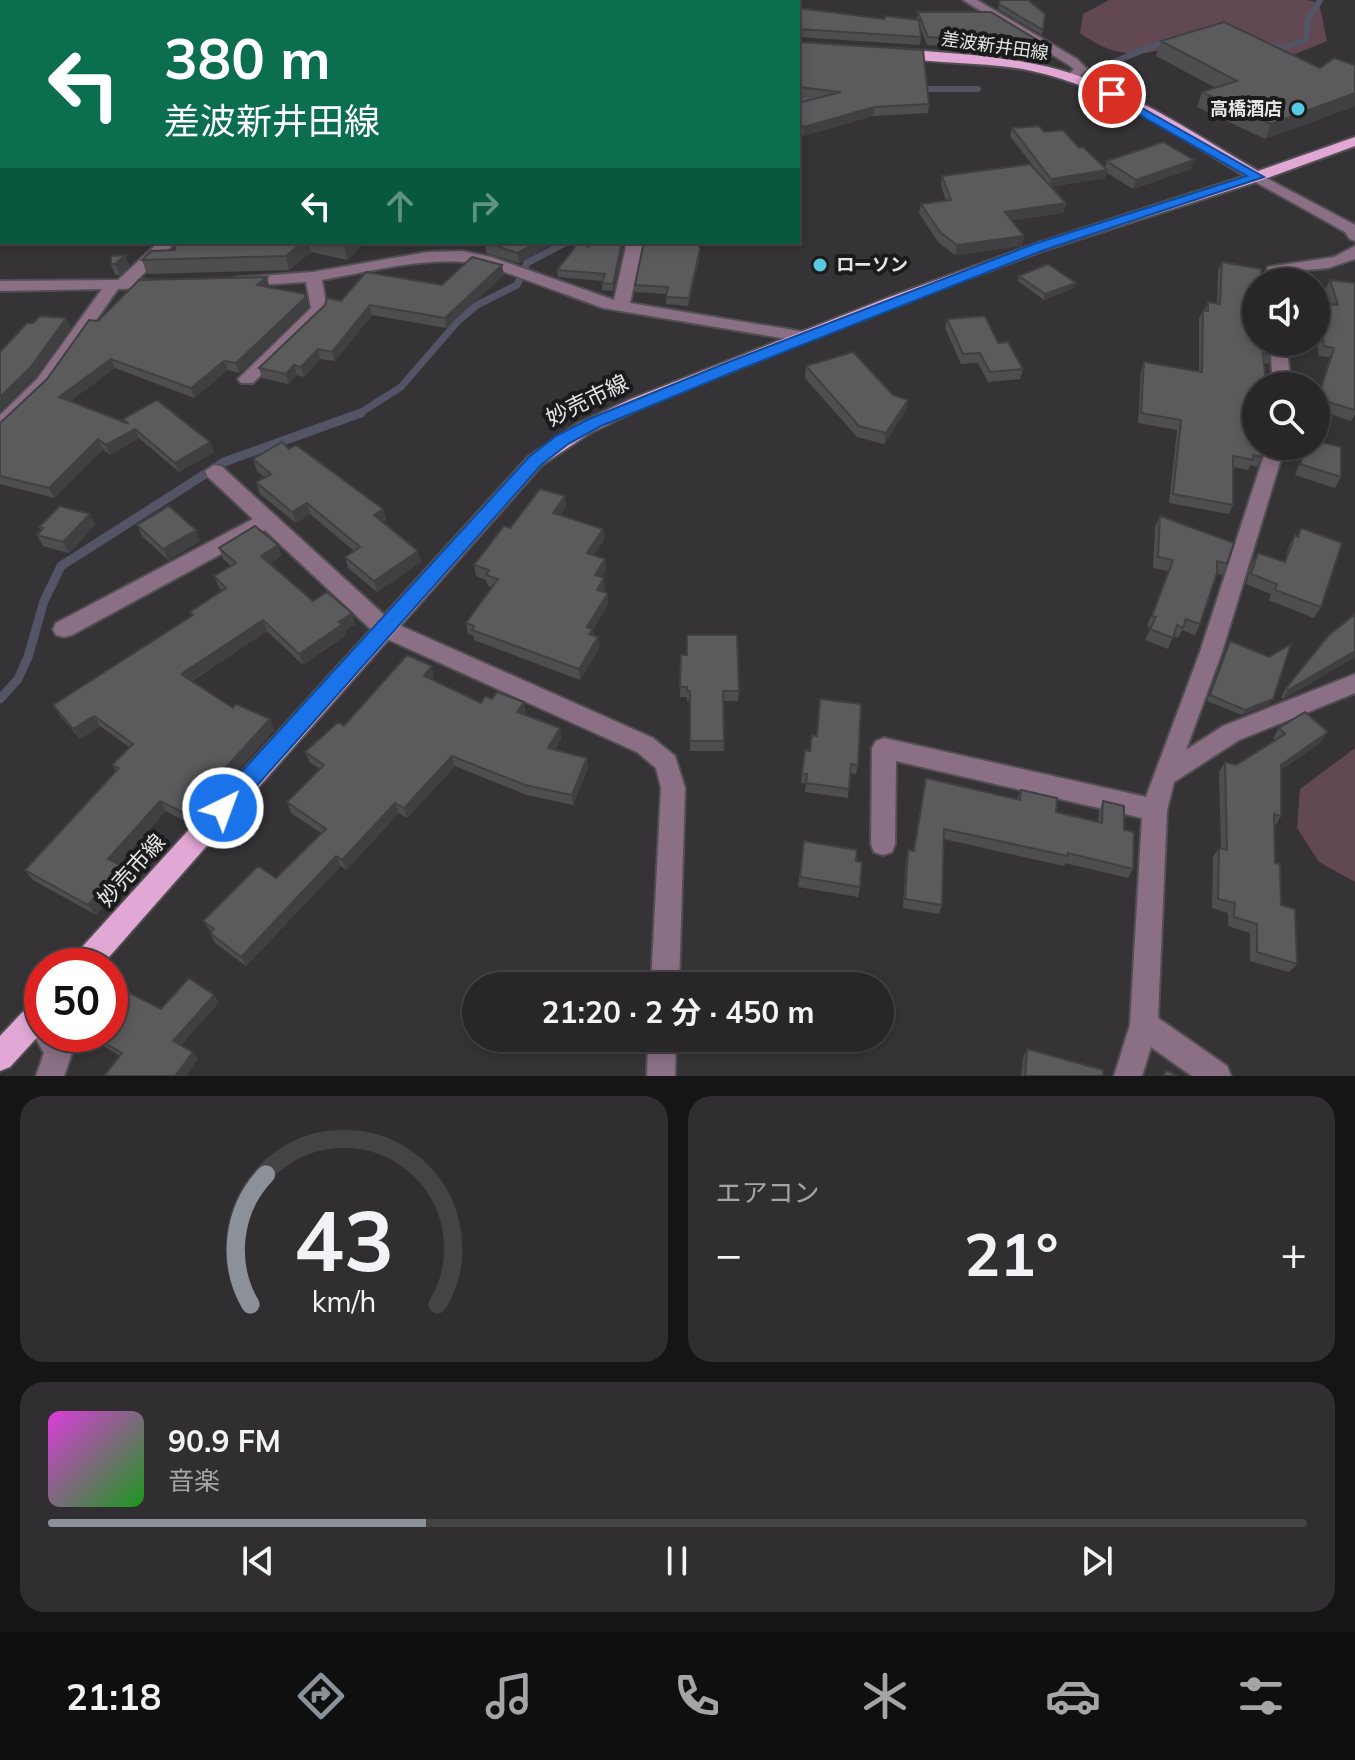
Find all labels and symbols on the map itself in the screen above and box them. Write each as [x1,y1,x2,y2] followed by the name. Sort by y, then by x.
[940,27,1050,64] street label: 差波新井田線
[1078,60,1146,128] pin
[1210,97,1282,120] place label: 高橋酒店
[1289,100,1307,118] marker: 高橋酒店
[836,253,908,276] place label: ローソン
[811,256,829,274] marker: ローソン
[541,368,633,432] street label: 妙売市線
[181,766,265,850] position arrow
[91,828,171,912] street label: 妙売市線
[24,948,128,1052] speed limit sign: 50

